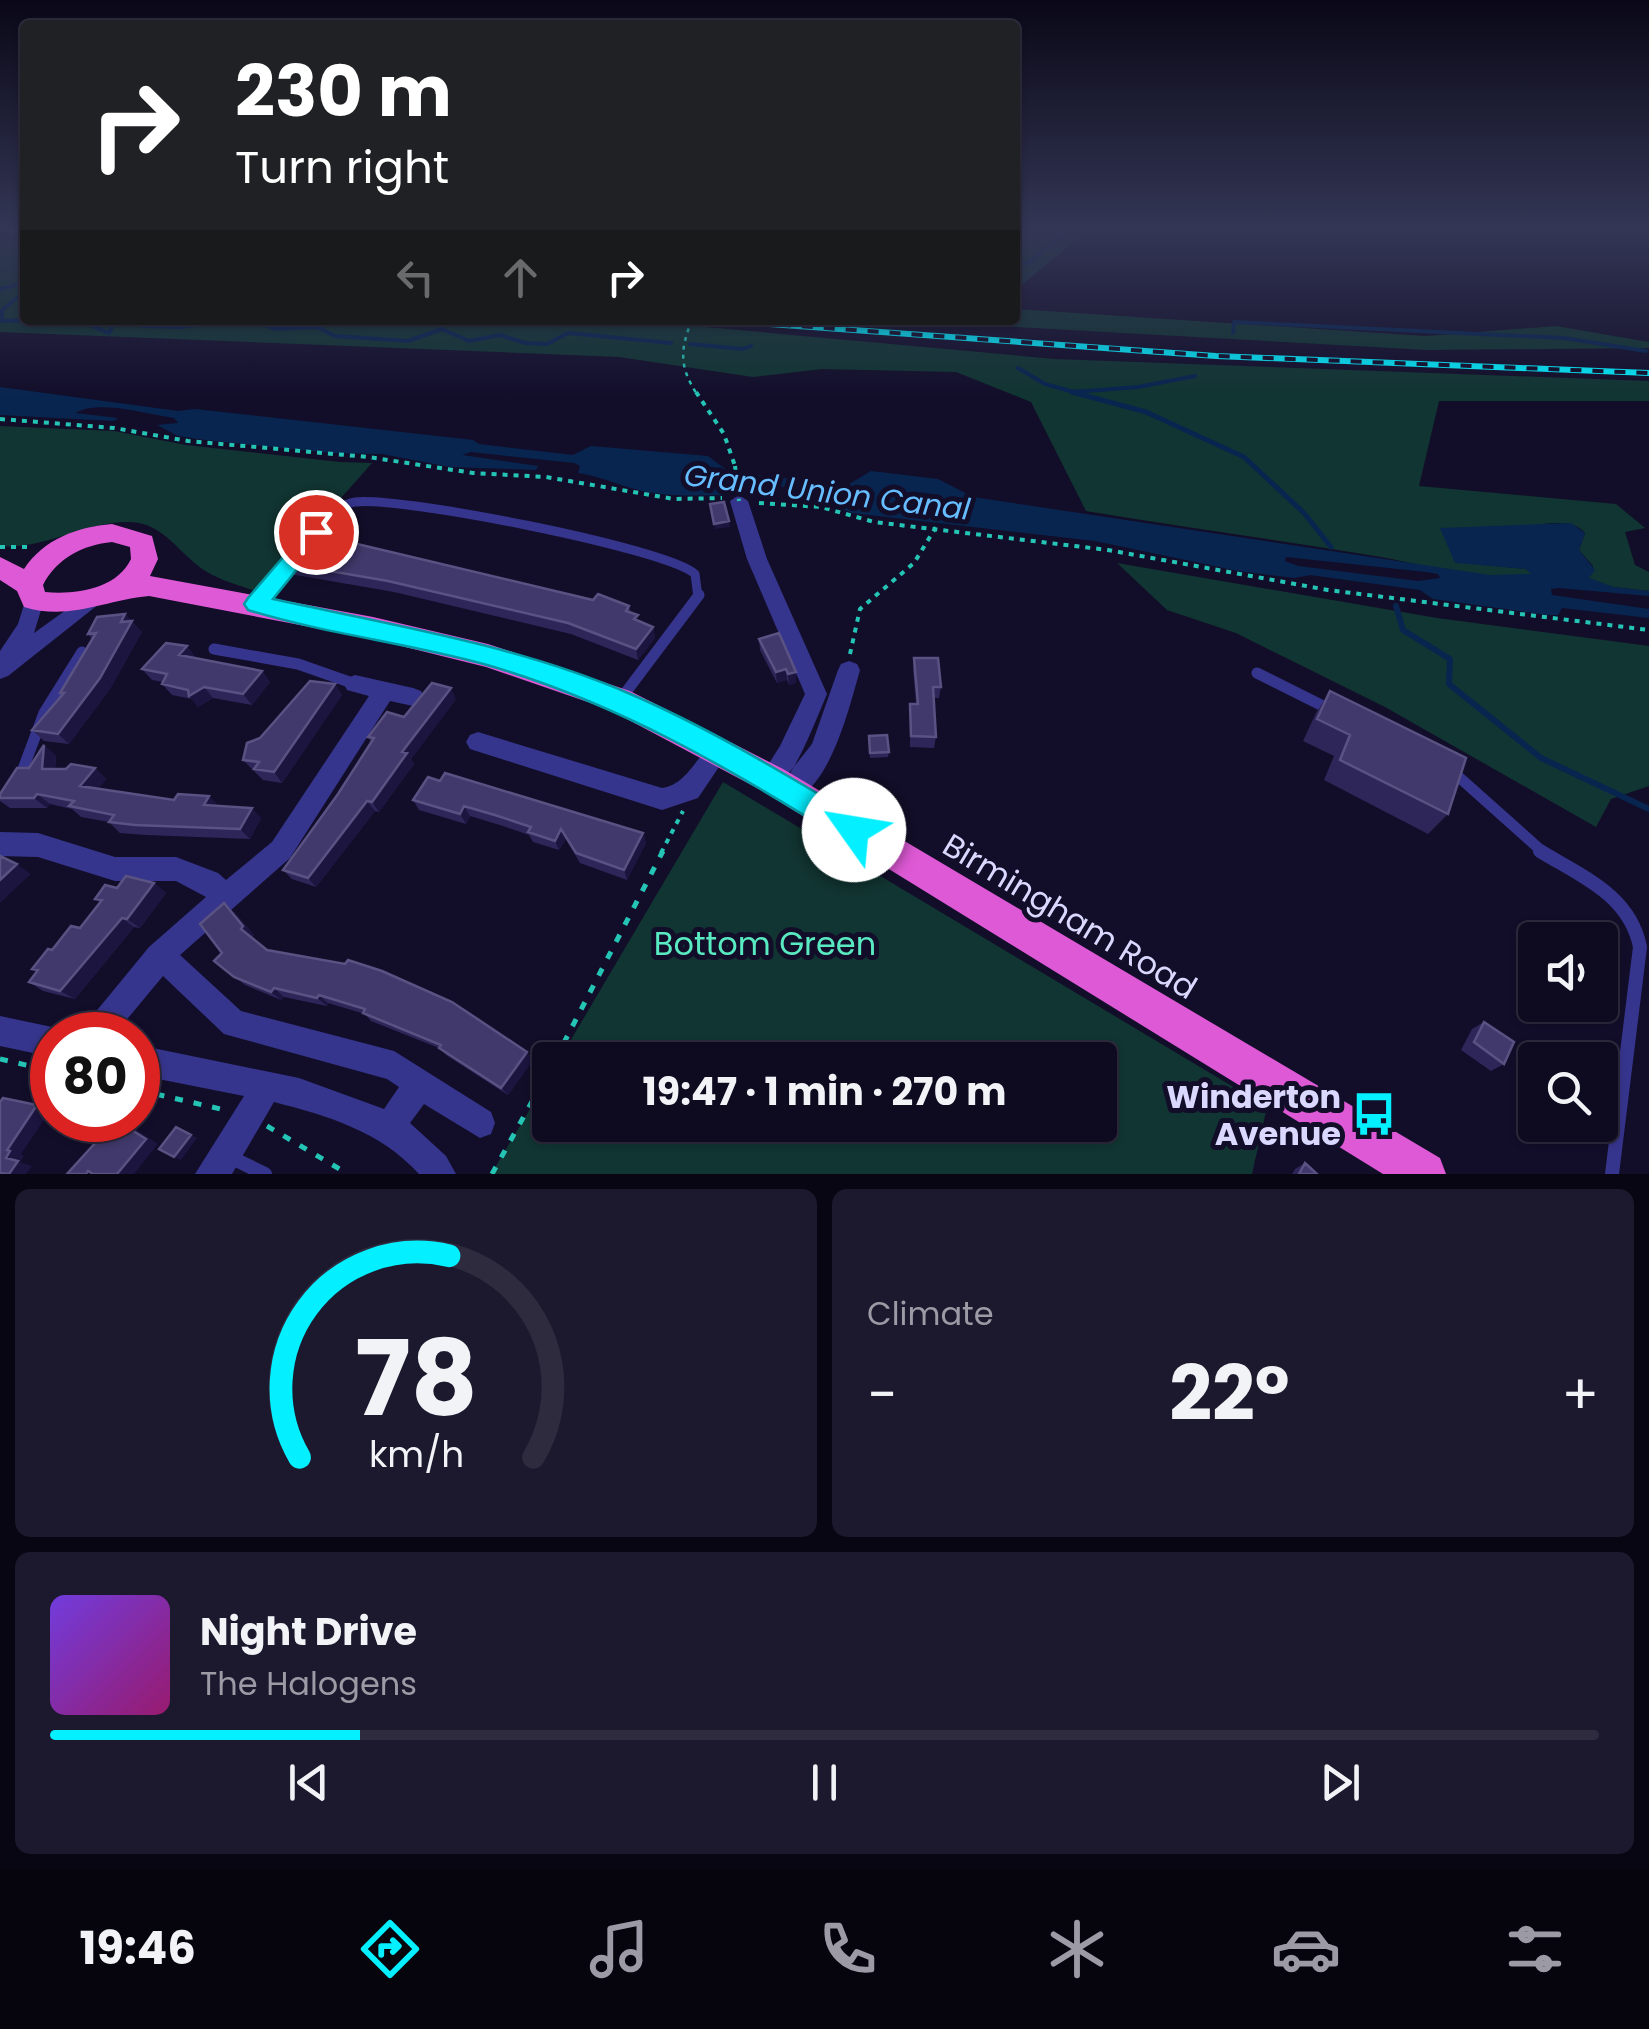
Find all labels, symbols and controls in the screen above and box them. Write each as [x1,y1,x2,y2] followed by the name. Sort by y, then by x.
[235,42,452,141] text: 230 m
[70,60,200,190] icon: right
[235,136,449,199] text: Turn right
[388,250,443,305] icon: left
[493,250,548,305] icon: ahead
[598,250,653,305] icon: right
[682,453,973,531] water label: Grand Union Canal
[274,490,359,575] pin
[289,505,344,560] icon: arrive
[802,778,906,882] position arrow
[934,822,1206,1010] street label: Birmingham Road
[654,921,876,966] park label: Bottom Green
[1518,922,1618,1142] map controls
[1518,922,1618,1022] button: sound
[30,1012,160,1142] speed limit sign: 80
[1518,1042,1618,1142] button: search
[643,1065,1006,1118] text: 19:47 · 1 min · 270 m
[1166,1074,1341,1156] place label: Winderton Avenue
[1350,1090,1398,1138] bus stop icon: Winderton Avenue
[867,1291,994,1336] text: Climate
[354,1306,478,1451] text: 78
[1169,1341,1290,1446] text: 22°
[867,1356,897,1433] text: −
[1561,1356,1599,1433] text: +
[368,1429,464,1480] text: km/h
[200,1605,417,1658] text: Night Drive
[200,1661,417,1706] text: The Halogens
[281,1755,336,1810] icon: previous
[797,1755,852,1810] icon: pause
[1313,1755,1368,1810] icon: next
[355,1914,425,1984] icon: directions
[584,1914,654,1984] icon: music
[813,1914,883,1984] icon: phone
[1042,1914,1112,1984] icon: climate
[1271,1914,1341,1984] icon: car
[1500,1914,1570,1984] icon: filters
[79,1917,196,1980] text: 19:46

